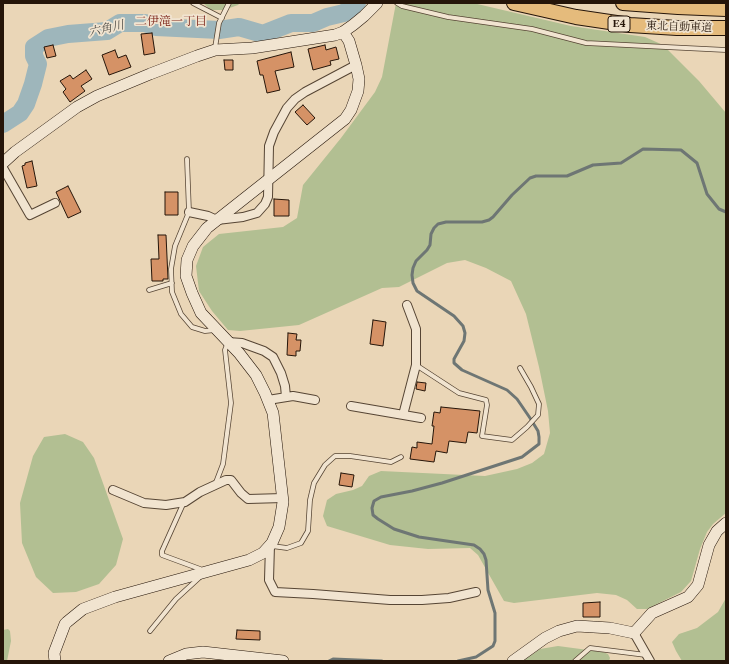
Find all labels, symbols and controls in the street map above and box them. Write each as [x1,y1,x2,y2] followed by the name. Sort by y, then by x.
[135,15,207,29] district label: 二伊滝一丁目
[608,16,630,32] road number: E4
[87,18,125,40] water label: 六角川
[646,19,712,35] street label: 東北自動車道

